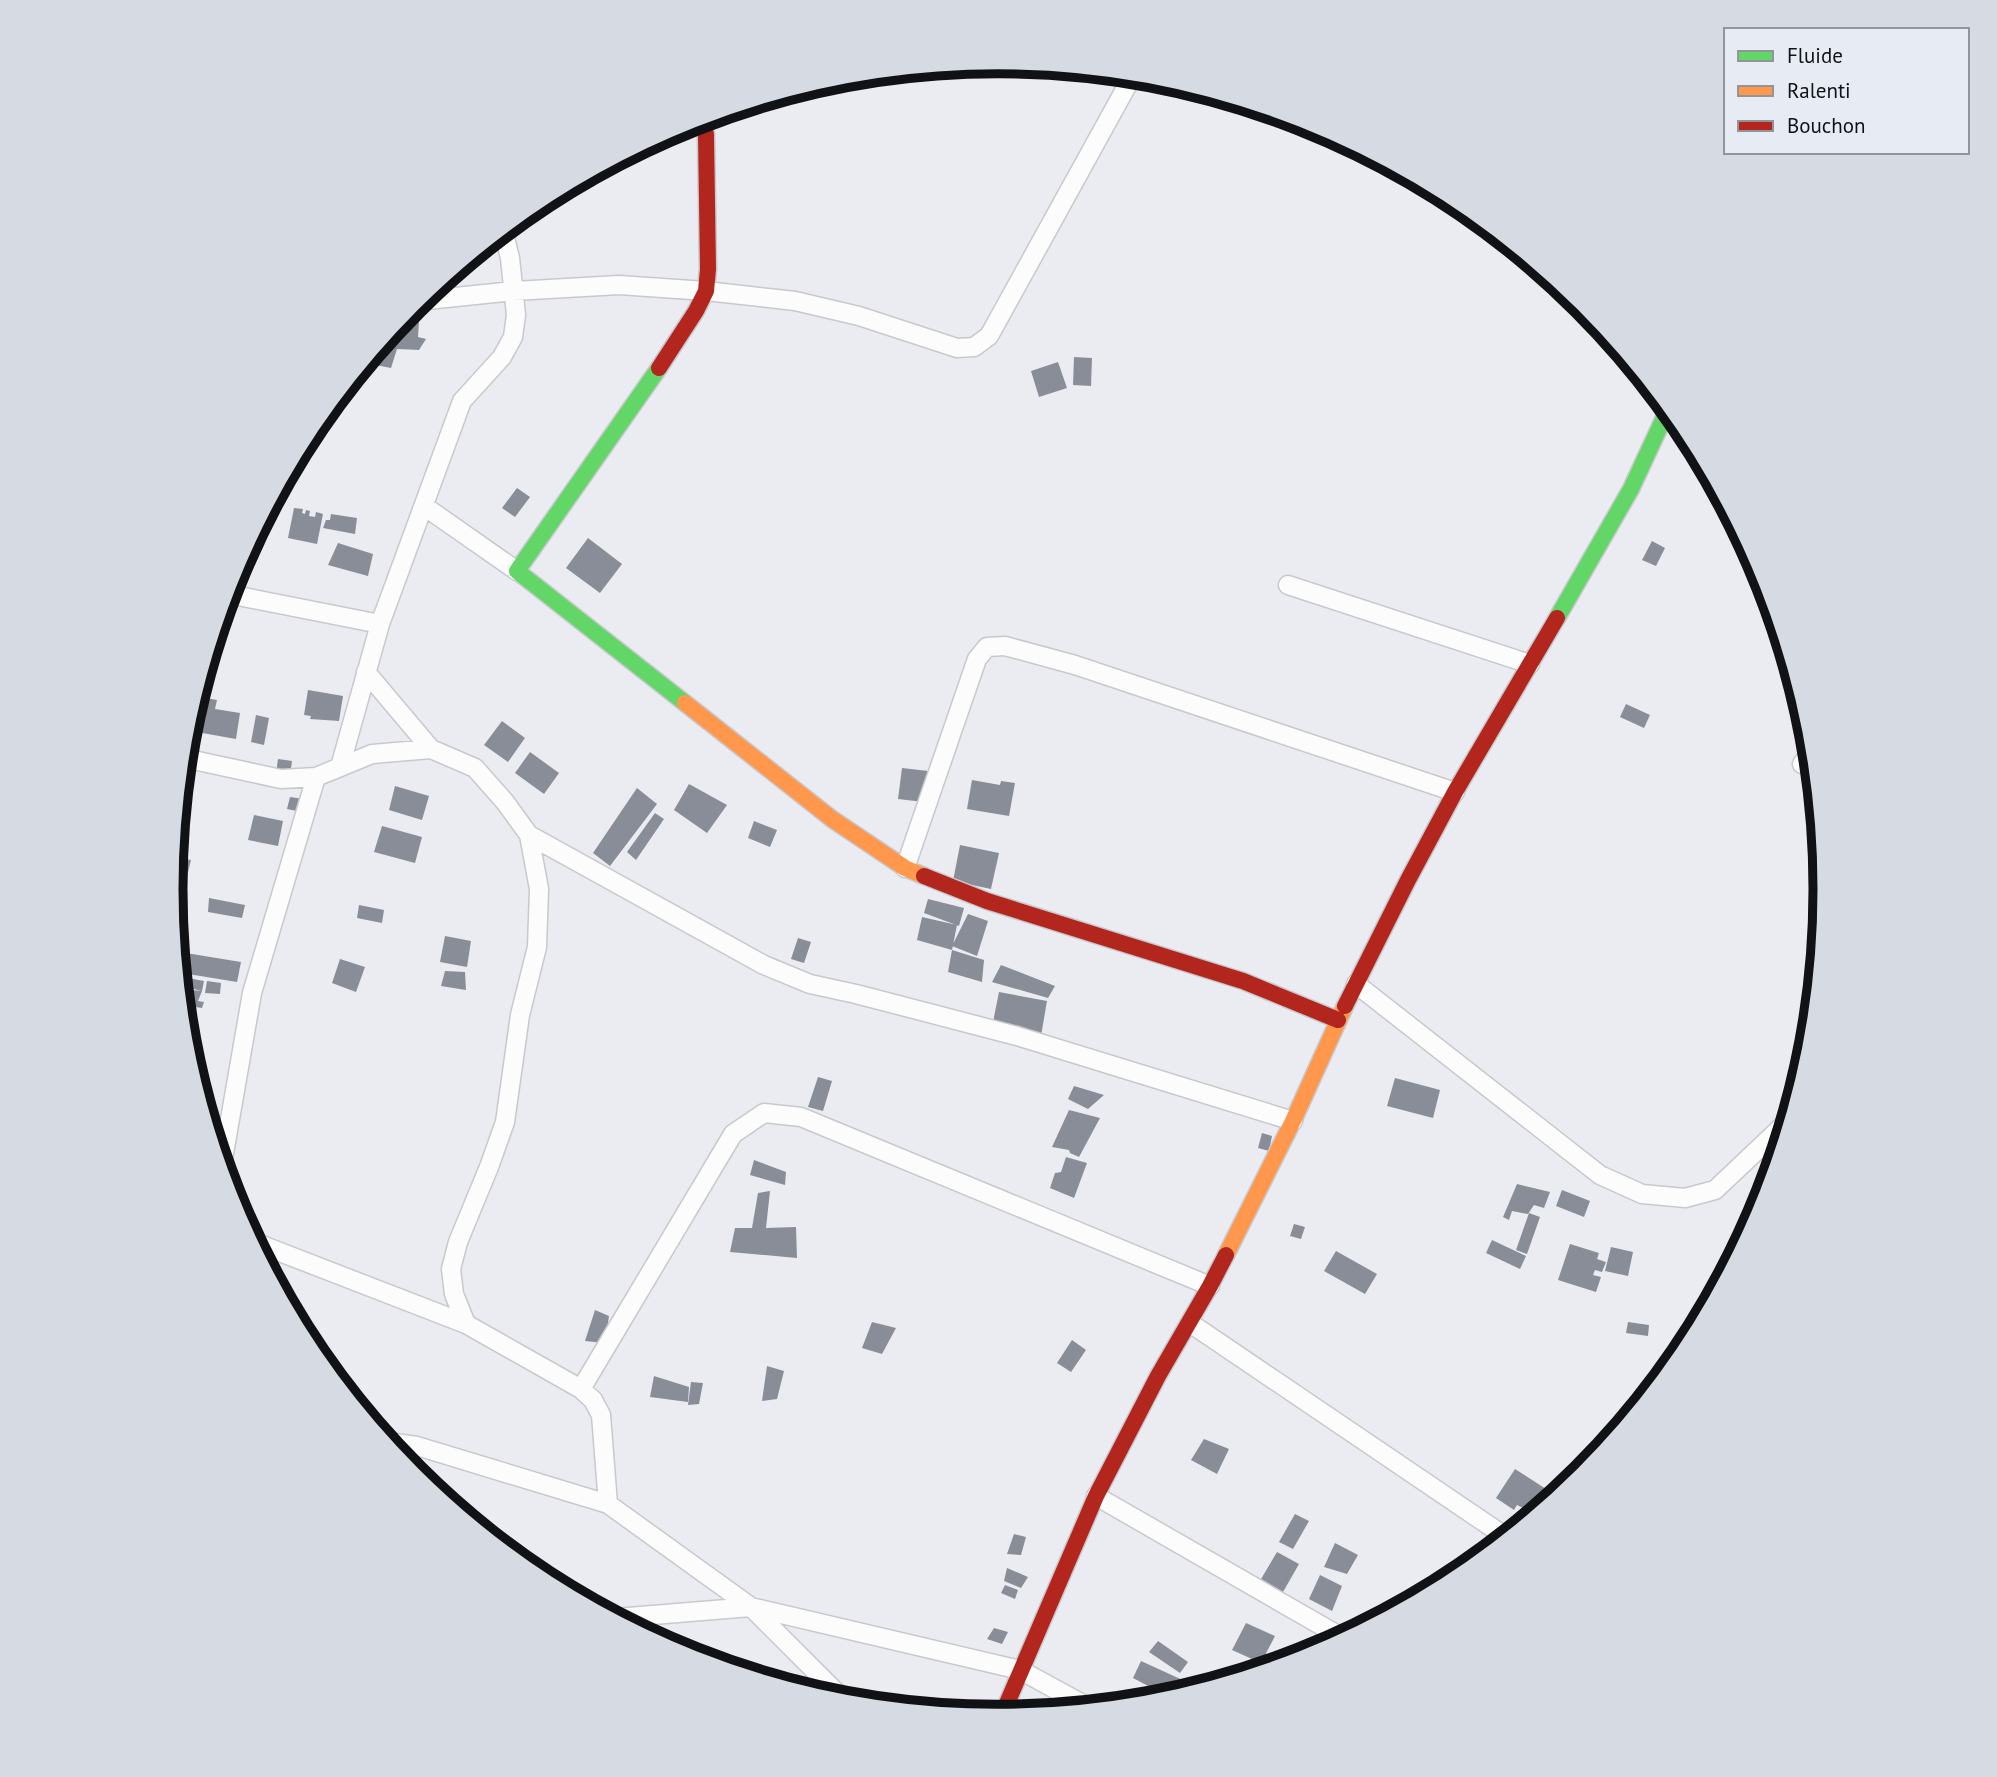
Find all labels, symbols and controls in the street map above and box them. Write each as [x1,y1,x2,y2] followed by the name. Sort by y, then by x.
[1724,28,1969,154] legend
[1787,42,1843,69] text: Fluide
[1787,77,1851,104] text: Ralenti
[1787,112,1866,139] text: Bouchon

